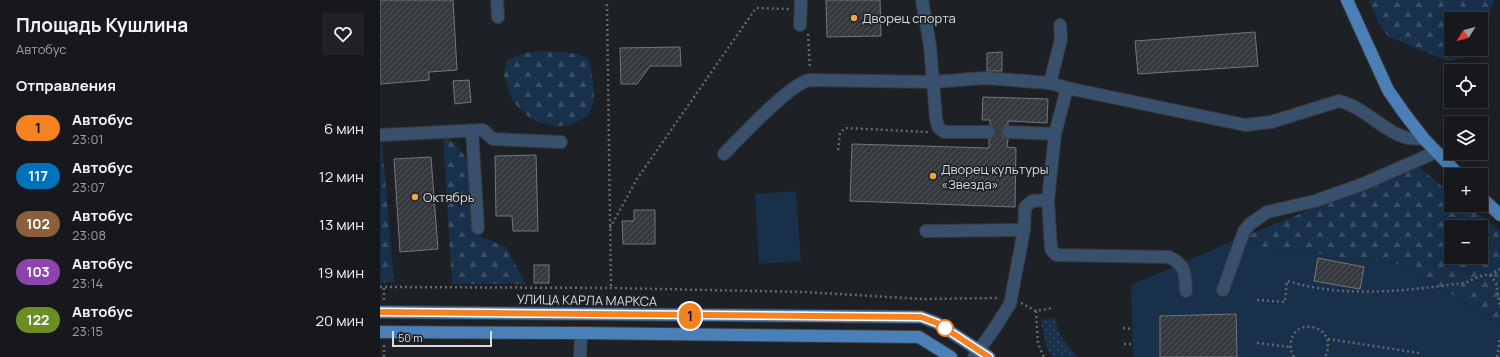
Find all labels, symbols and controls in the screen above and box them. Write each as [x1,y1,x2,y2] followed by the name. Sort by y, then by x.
[862,9,956,27] place label: Дворец спорта
[16,12,188,38] text: Площадь Кушлина
[1444,12,1488,56] north arrow
[1444,12,1488,264] map controls
[322,13,364,55] button: heart
[849,13,859,23] marker: Дворец спорта
[16,40,66,58] text: Автобус
[1444,64,1488,108] button: locate
[16,75,116,96] text: Отправления
[72,109,133,130] text: Автобус
[1444,116,1488,160] button: layers
[35,118,41,137] text: 1
[324,118,364,139] text: 6 мин
[72,130,104,148] text: 23:01
[72,157,133,178] text: Автобус
[941,160,1048,193] place label: Дворец культуры «Звезда»
[28,166,48,185] text: 117
[319,166,364,187] text: 12 мин
[1444,168,1488,212] button: +
[928,171,938,181] marker: Дворец культуры «Звезда»
[72,178,105,196] text: 23:07
[423,188,475,206] place label: Октябрь
[410,192,420,202] marker: Октябрь
[72,205,133,226] text: Автобус
[26,214,50,233] text: 102
[319,214,364,235] text: 13 мин
[1444,220,1488,264] button: −
[72,226,106,244] text: 23:08
[72,253,133,274] text: Автобус
[26,262,50,281] text: 103
[318,262,364,283] text: 19 мин
[72,274,103,292] text: 23:14
[517,290,657,310] street label: УЛИЦА КАРЛА МАРКСА
[72,301,133,322] text: Автобус
[677,303,703,329] line badge: 1
[687,306,693,325] text: 1
[27,310,49,329] text: 122
[316,310,364,331] text: 20 мин
[936,319,954,337] unlabelled marker
[72,322,103,340] text: 23:15
[392,329,492,348] scale bar
[398,330,423,345] text: 50 m

